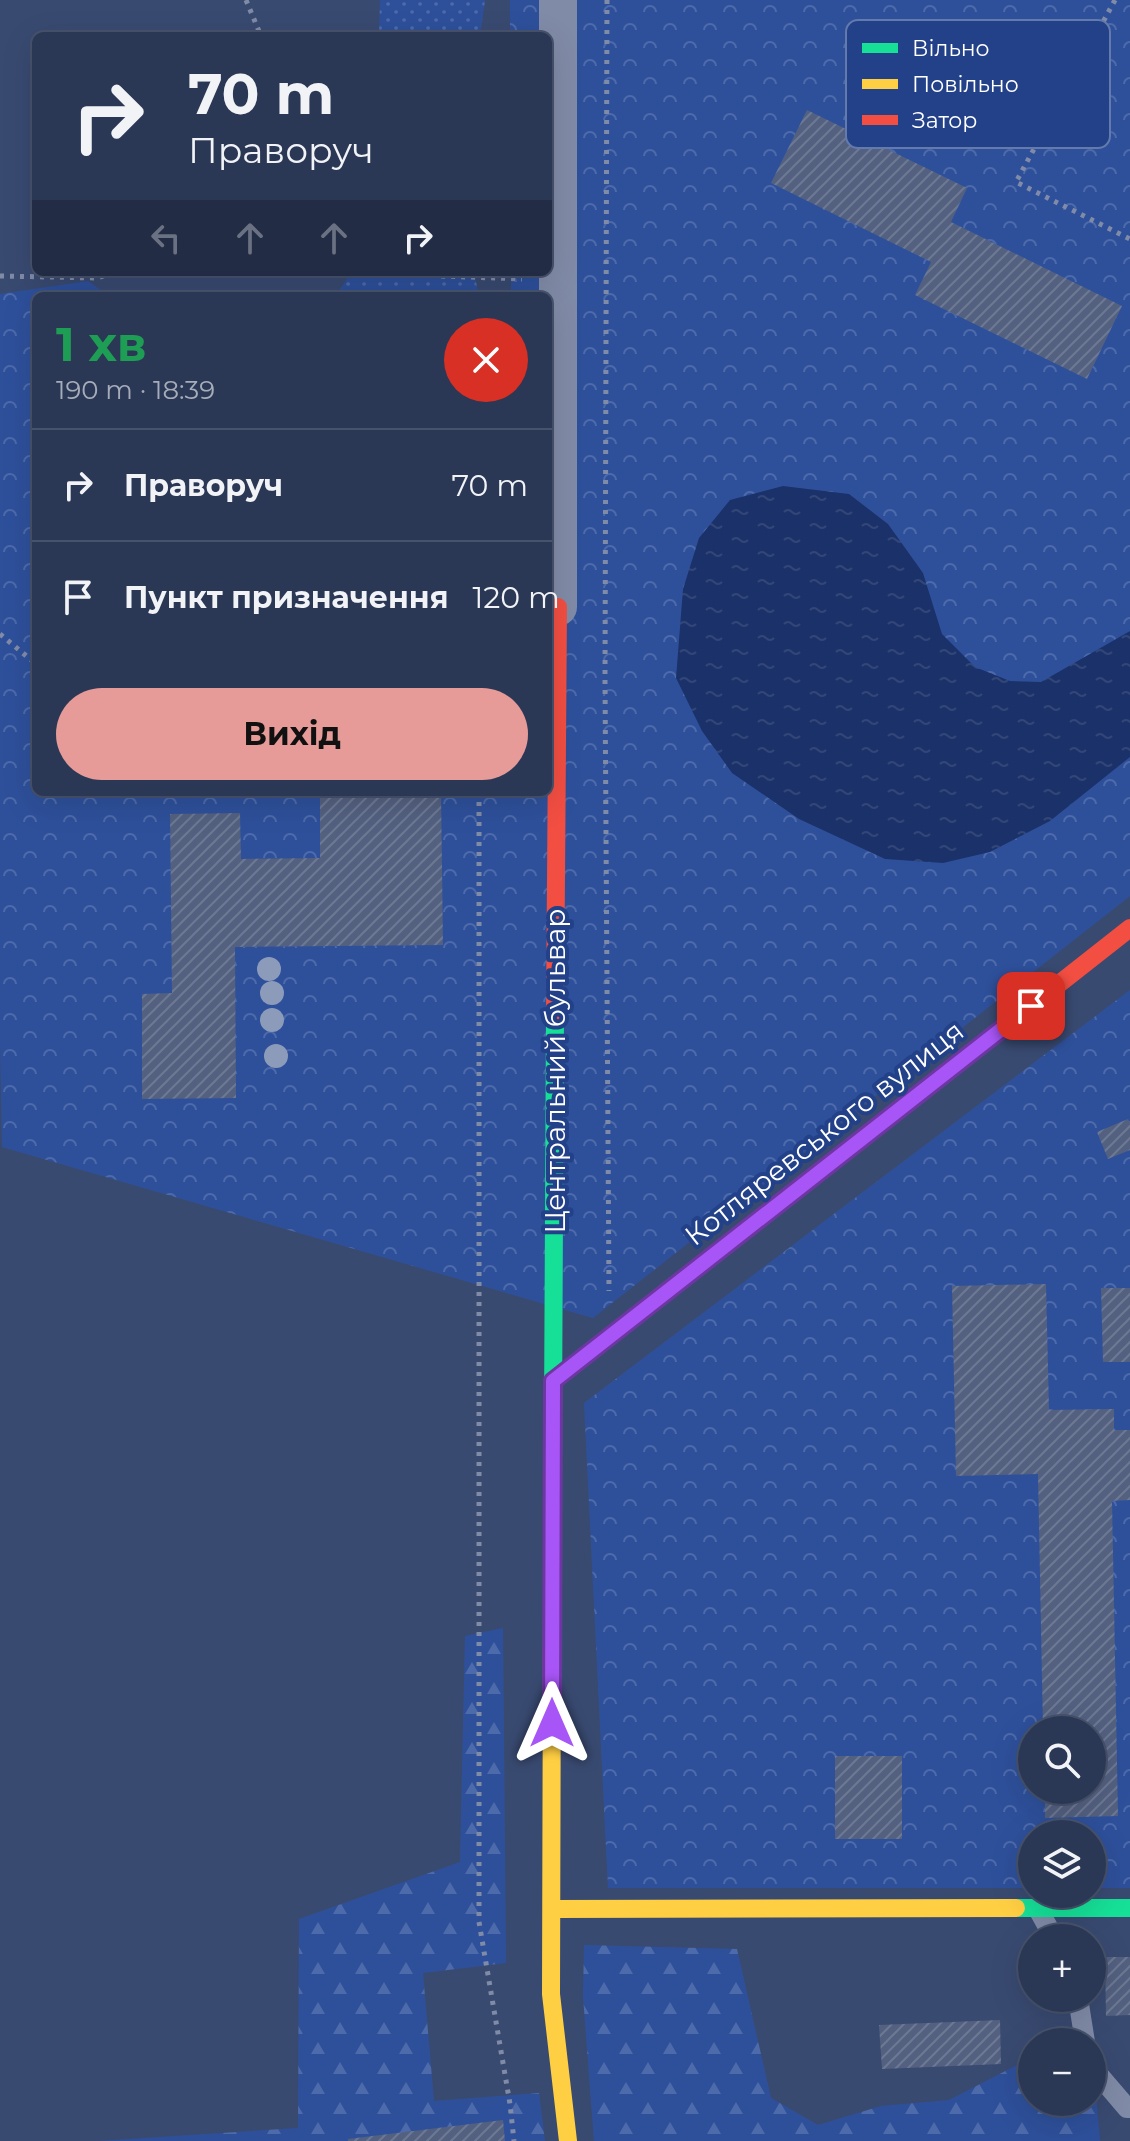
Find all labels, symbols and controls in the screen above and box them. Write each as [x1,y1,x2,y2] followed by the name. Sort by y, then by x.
[846,20,1110,148] legend
[912,35,990,62] text: Вільно
[188,60,334,128] text: 70 m
[56,64,160,168] icon: right
[912,71,1019,98] text: Повільно
[912,107,977,134] text: Затор
[188,128,374,172] text: Праворуч
[144,216,188,260] icon: left
[228,216,272,260] icon: ahead
[312,216,356,260] icon: ahead
[396,216,440,260] icon: right
[56,315,147,373] text: 1 хв
[444,318,528,402] button: close
[56,374,215,406] text: 190 m · 18:39
[56,463,100,507] icon: right
[124,467,283,504] text: Праворуч
[451,467,528,504] text: 70 m
[56,575,100,619] icon: arrive
[124,579,449,616] text: Пункт призначення
[473,579,560,616] text: 120 m
[56,688,528,780] button: Вихід
[538,909,572,1233] street label: Центральний бульвар
[997,972,1065,1040] pin
[1009,984,1053,1028] icon: arrive
[678,1014,970,1252] street label: Котляревського вулиця
[510,1681,594,1765] position arrow
[1018,1716,1106,2116] map controls
[1018,1716,1106,1804] button: search
[1018,1820,1106,1908] button: layers
[1018,1924,1106,2012] button: +
[1018,2028,1106,2116] button: −

